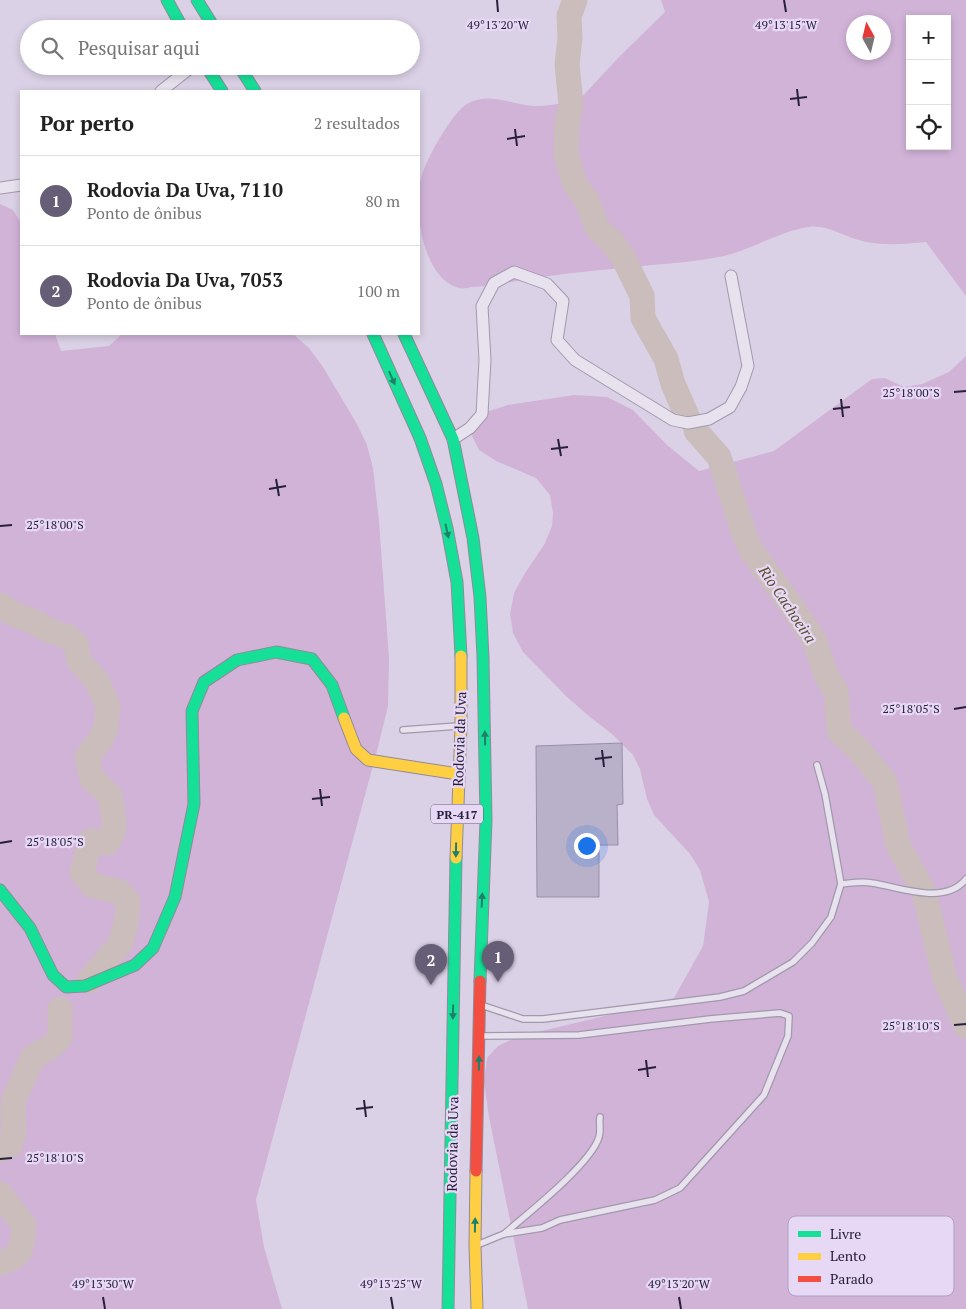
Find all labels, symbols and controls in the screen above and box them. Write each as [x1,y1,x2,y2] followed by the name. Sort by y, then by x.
[846,15,891,60] north arrow
[906,15,951,150] map controls
[906,15,951,60] button: +
[467,17,530,32] text: 49°13'20"W
[755,17,818,32] text: 49°13'15"W
[20,20,420,75] search box
[38,34,66,62] icon: search
[78,35,200,60] text: Pesquisar aqui
[906,60,951,105] button: −
[906,105,951,150] button: locate
[40,109,134,137] text: Por perto
[314,112,400,134] text: 2 resultados
[87,177,283,202] text: Rodovia Da Uva, 7110
[51,190,61,212] text: 1
[365,190,400,212] text: 80 m
[87,202,202,224] text: Ponto de ônibus
[87,267,283,292] text: Rodovia Da Uva, 7053
[51,280,61,302] text: 2
[357,280,400,302] text: 100 m
[87,292,202,314] text: Ponto de ônibus
[389,371,397,385] one-way arrow
[882,385,940,400] text: 25°18'00"S
[26,517,84,532] text: 25°18'00"S
[443,523,451,538] one-way arrow
[754,561,821,647] water label: Rio Cachoeira
[448,691,470,787] street label: Rodovia da Uva
[882,701,940,716] text: 25°18'05"S
[480,730,488,746] one-way arrow
[431,804,483,824] road number: PR-417
[574,833,600,859] your location
[26,834,84,849] text: 25°18'05"S
[452,842,460,858] one-way arrow
[478,892,486,908] one-way arrow
[482,941,514,982] pin: 1
[415,944,447,985] pin: 2
[449,1004,457,1020] one-way arrow
[882,1018,940,1033] text: 25°18'10"S
[475,1055,483,1071] one-way arrow
[442,1096,462,1192] street label: Rodovia da Uva
[26,1150,84,1165] text: 25°18'10"S
[788,1216,954,1296] legend
[471,1217,479,1233] one-way arrow
[830,1224,861,1243] text: Livre
[830,1246,866,1265] text: Lento
[830,1269,874,1288] text: Parado
[72,1276,135,1291] text: 49°13'30"W
[360,1276,423,1291] text: 49°13'25"W
[648,1276,711,1291] text: 49°13'20"W

